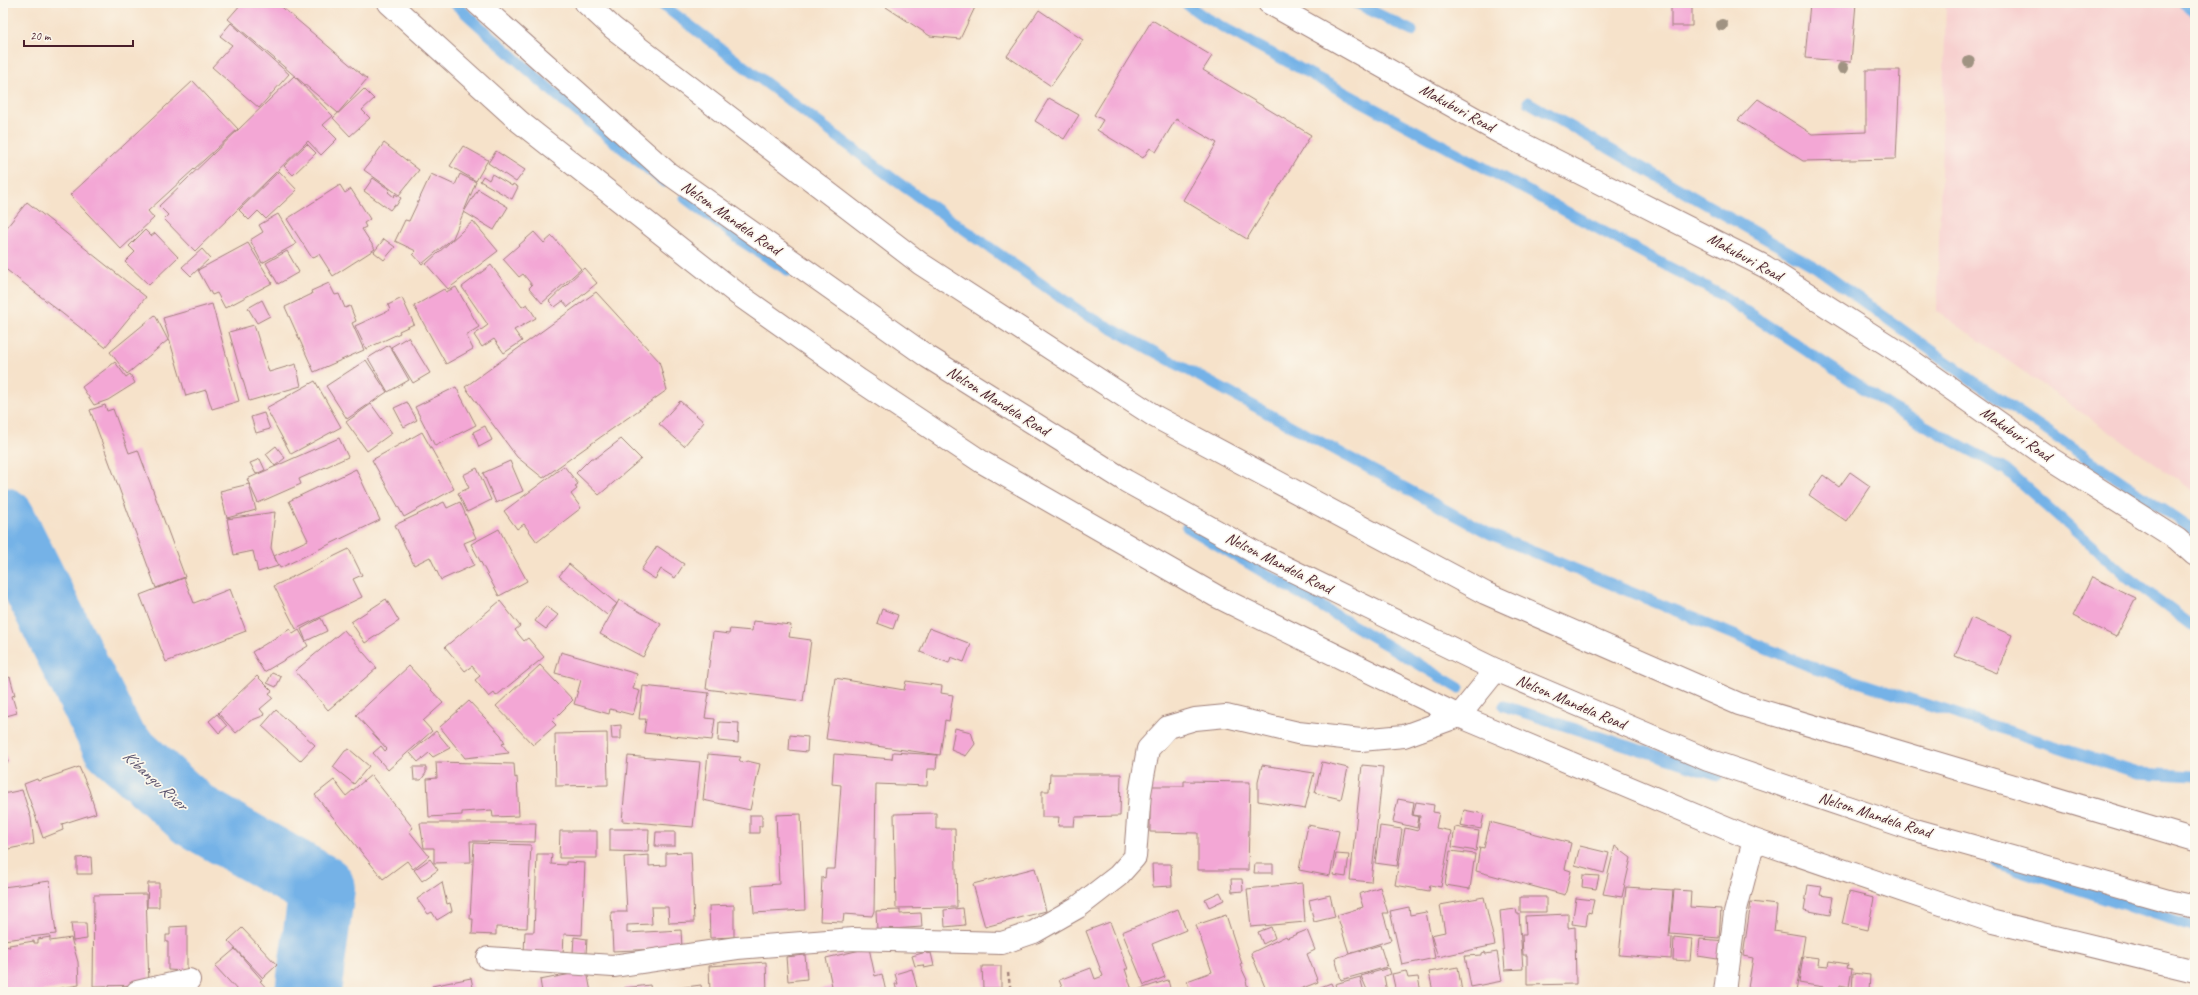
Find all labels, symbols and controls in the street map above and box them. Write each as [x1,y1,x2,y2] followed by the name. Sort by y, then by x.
[24,22,133,48] scale bar
[30,28,52,44] text: 20 m
[1416,79,1500,138] street label: Makuburi Road
[677,176,787,261] street label: Nelson Mandela Road
[1704,228,1788,287] street label: Makuburi Road
[943,361,1055,442] street label: Nelson Mandela Road
[1976,402,2058,467] street label: Makuburi Road
[1222,528,1338,600] street label: Nelson Mandela Road
[1513,670,1631,735] street label: Nelson Mandela Road
[118,745,194,816] water label: Kibangu River
[1816,787,1936,843] street label: Nelson Mandela Road

